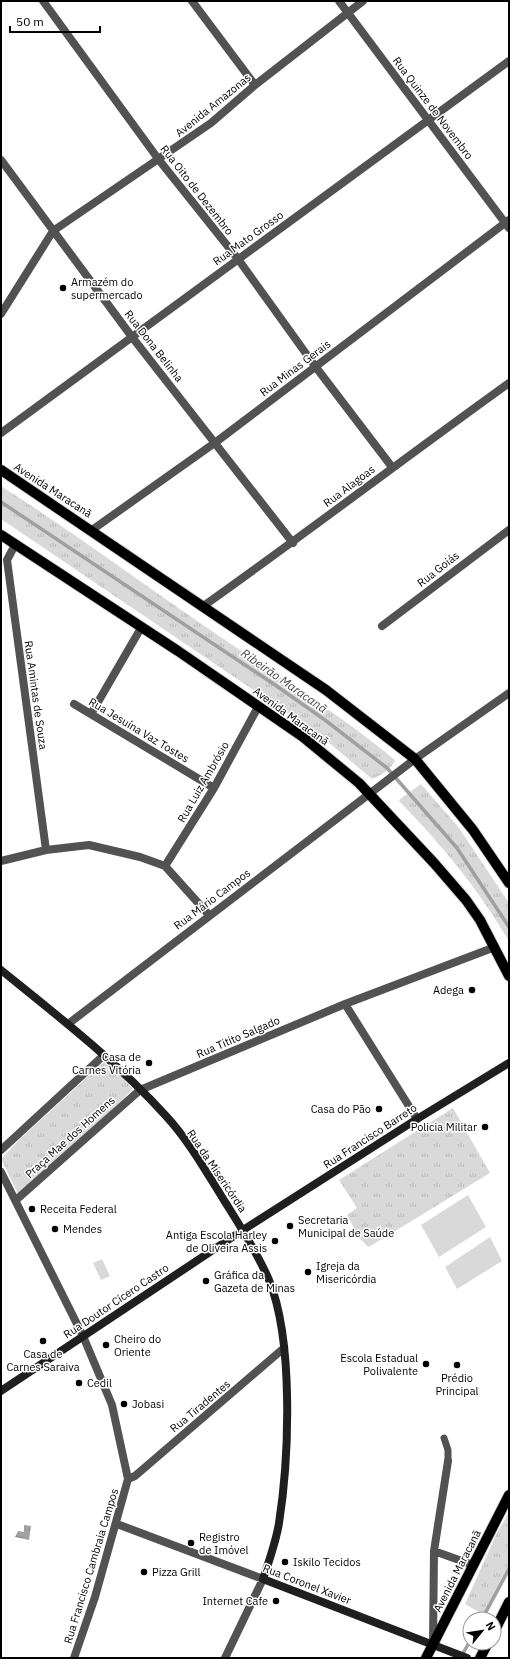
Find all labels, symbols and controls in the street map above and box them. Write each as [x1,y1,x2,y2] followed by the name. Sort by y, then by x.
[10,8,100,34] scale bar
[16,14,44,29] text: 50 m
[390,54,476,162] street label: Rua Quinze de Novembro
[172,70,254,140] street label: Avenida Amazonas
[157,142,237,238] street label: Rua Oito de Dezembro
[210,208,286,268] street label: Rua Mato Grosso
[71,275,143,302] place label: Armazém do supermercado
[58,283,68,293] marker: Armazém do supermercado
[122,307,186,385] street label: Rua Dona Belinha
[257,337,333,399] street label: Rua Minas Gerais
[11,460,95,521] street label: Avenida Maracanã
[321,462,377,510] street label: Rua Alagoas
[414,548,462,590] street label: Rua Goiás
[21,640,51,751] street label: Rua Amintas de Souza
[238,645,330,716] water label: Ribeirão Maracanã
[250,684,332,748] street label: Avenida Maracanã
[86,694,192,766] street label: Rua Jesuína Vaz Tostes
[174,739,232,825] street label: Rua Luiz Ambrósio
[171,866,253,932] street label: Rua Mário Campos
[433,983,464,997] place label: Adega
[467,985,477,995] marker: Adega
[194,1013,282,1061] street label: Rua Titito Salgado
[72,1050,141,1077] place label: Casa de Carnes Vitória
[144,1058,154,1068] marker: Casa de Carnes Vitória
[22,1093,118,1181] street label: Praça Mae dos Homens
[321,1101,419,1171] street label: Rua Francisco Barreto
[311,1102,371,1116] place label: Casa do Pão
[374,1104,384,1114] marker: Casa do Pão
[411,1120,477,1134] place label: Policia Militar
[480,1122,490,1132] marker: Policia Militar
[184,1127,250,1215] street label: Rua da Misericórdia
[40,1202,117,1216] place label: Receita Federal
[27,1204,37,1214] marker: Receita Federal
[298,1213,394,1240] place label: Secretaria Municipal de Saúde
[285,1221,295,1231] marker: Secretaria Municipal de Saúde
[63,1222,102,1236] place label: Mendes
[50,1224,60,1234] marker: Mendes
[166,1228,268,1255] place label: Antiga Escola Harley de Oliveira Assis
[270,1236,280,1246] marker: Antiga Escola Harley de Oliveira Assis
[316,1259,377,1286] place label: Igreja da Misericórdia
[61,1261,171,1341] street label: Rua Doutor Cícero Castro
[303,1267,313,1277] marker: Igreja da Misericórdia
[214,1268,295,1295] place label: Gráfica da Gazeta de Minas
[201,1276,211,1286] marker: Gráfica da Gazeta de Minas
[114,1332,161,1359] place label: Cheiro do Oriente
[38,1336,48,1346] marker: Casa de Carnes Saraiva
[101,1340,111,1350] marker: Cheiro do Oriente
[6,1347,80,1374] place label: Casa de Carnes Saraiva
[340,1351,418,1378] place label: Escola Estadual Polivalente
[421,1359,431,1369] marker: Escola Estadual Polivalente
[452,1360,462,1370] marker: Prédio Principal
[435,1371,479,1398] place label: Prédio Principal
[87,1376,112,1390] place label: Cedil
[167,1377,233,1435] street label: Rua Tiradentes
[74,1378,84,1388] marker: Cedil
[132,1397,164,1411] place label: Jobasi
[119,1399,129,1409] marker: Jobasi
[61,1487,121,1645] street label: Rua Francisco Cambraia Campos
[430,1528,484,1614] street label: Avenida Maracanã
[199,1530,248,1557] place label: Registro de Imóvel
[186,1538,196,1548] marker: Registro de Imóvel
[293,1555,361,1569] place label: Iskilo Tecidos
[280,1557,290,1567] marker: Iskilo Tecidos
[261,1561,353,1607] street label: Rua Coronel Xavier
[152,1565,200,1579] place label: Pizza Grill
[139,1567,149,1577] marker: Pizza Grill
[202,1594,268,1608] place label: Internet Cafe
[271,1596,281,1606] marker: Internet Cafe
[462,1611,502,1651] north arrow
[483,1619,499,1633] text: N

